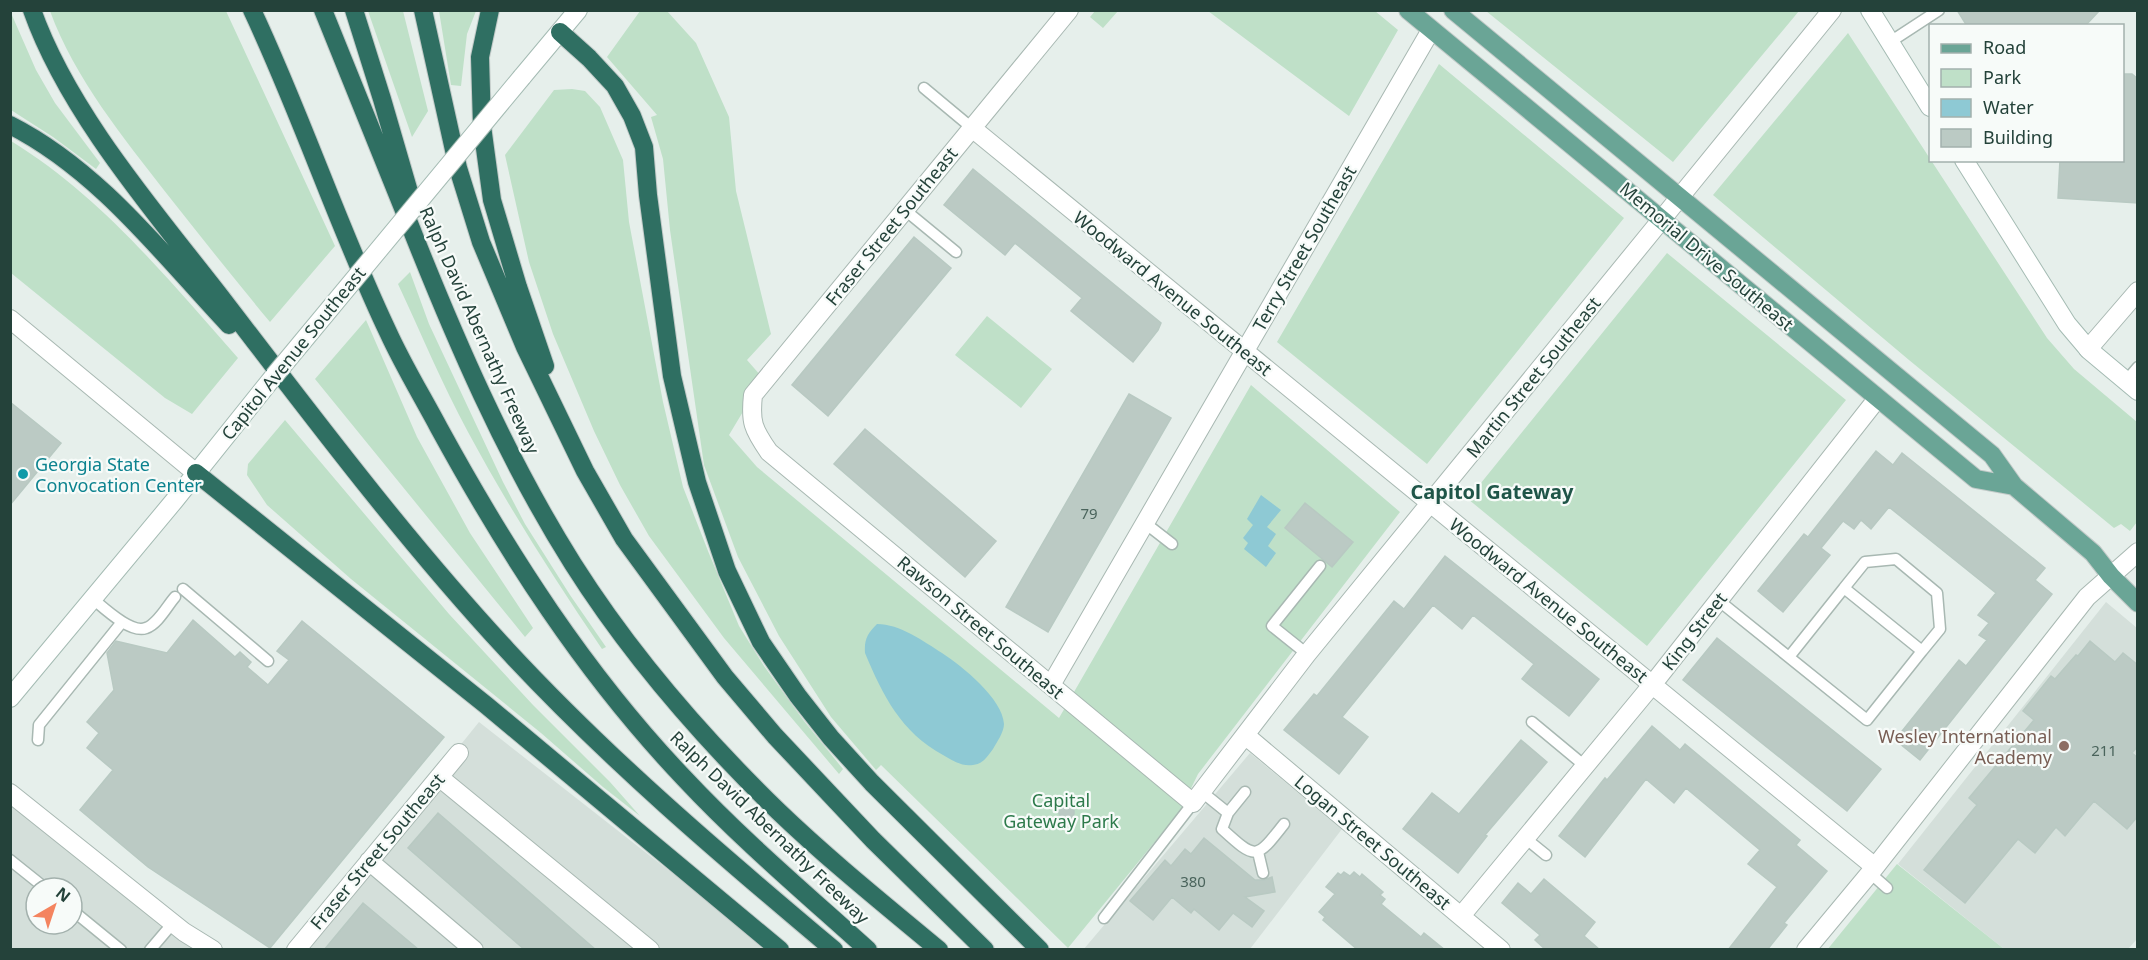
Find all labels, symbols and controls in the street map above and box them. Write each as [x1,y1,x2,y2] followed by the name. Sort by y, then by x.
[1929,24,2124,162] legend
[1983,35,2026,59] text: Road
[1983,65,2021,89] text: Park
[1983,95,2034,119] text: Water
[1983,125,2053,149] text: Building
[820,141,963,310] street label: Fraser Street Southeast
[1247,160,1362,335] street label: Terry Street Southeast
[1615,176,1799,336] street label: Memorial Drive Southeast
[414,203,546,458] street label: Ralph David Abernathy Freeway
[1069,205,1278,381] street label: Woodward Avenue Southeast
[215,261,371,445] street label: Capitol Avenue Southeast
[1461,291,1606,463] street label: Martin Street Southeast
[35,452,202,497] place label: Georgia State Convocation Center
[16,467,30,481] marker: Georgia State Convocation Center
[1411,478,1574,505] district label: Capitol Gateway
[1080,503,1098,523] house number: 79
[1445,512,1654,688] street label: Woodward Avenue Southeast
[893,550,1070,704] street label: Rawson Street Southeast
[1656,587,1732,675] street label: King Street
[1878,724,2053,769] place label: Wesley International Academy
[665,725,875,929] street label: Ralph David Abernathy Freeway
[2057,739,2071,753] marker: Wesley International Academy
[2091,740,2117,760] house number: 211
[304,767,450,934] street label: Fraser Street Southeast
[1290,769,1457,915] street label: Logan Street Southeast
[1003,788,1119,833] park label: Capital Gateway Park
[1180,871,1206,891] house number: 380
[24,876,84,936] north arrow
[51,882,75,907] text: N

